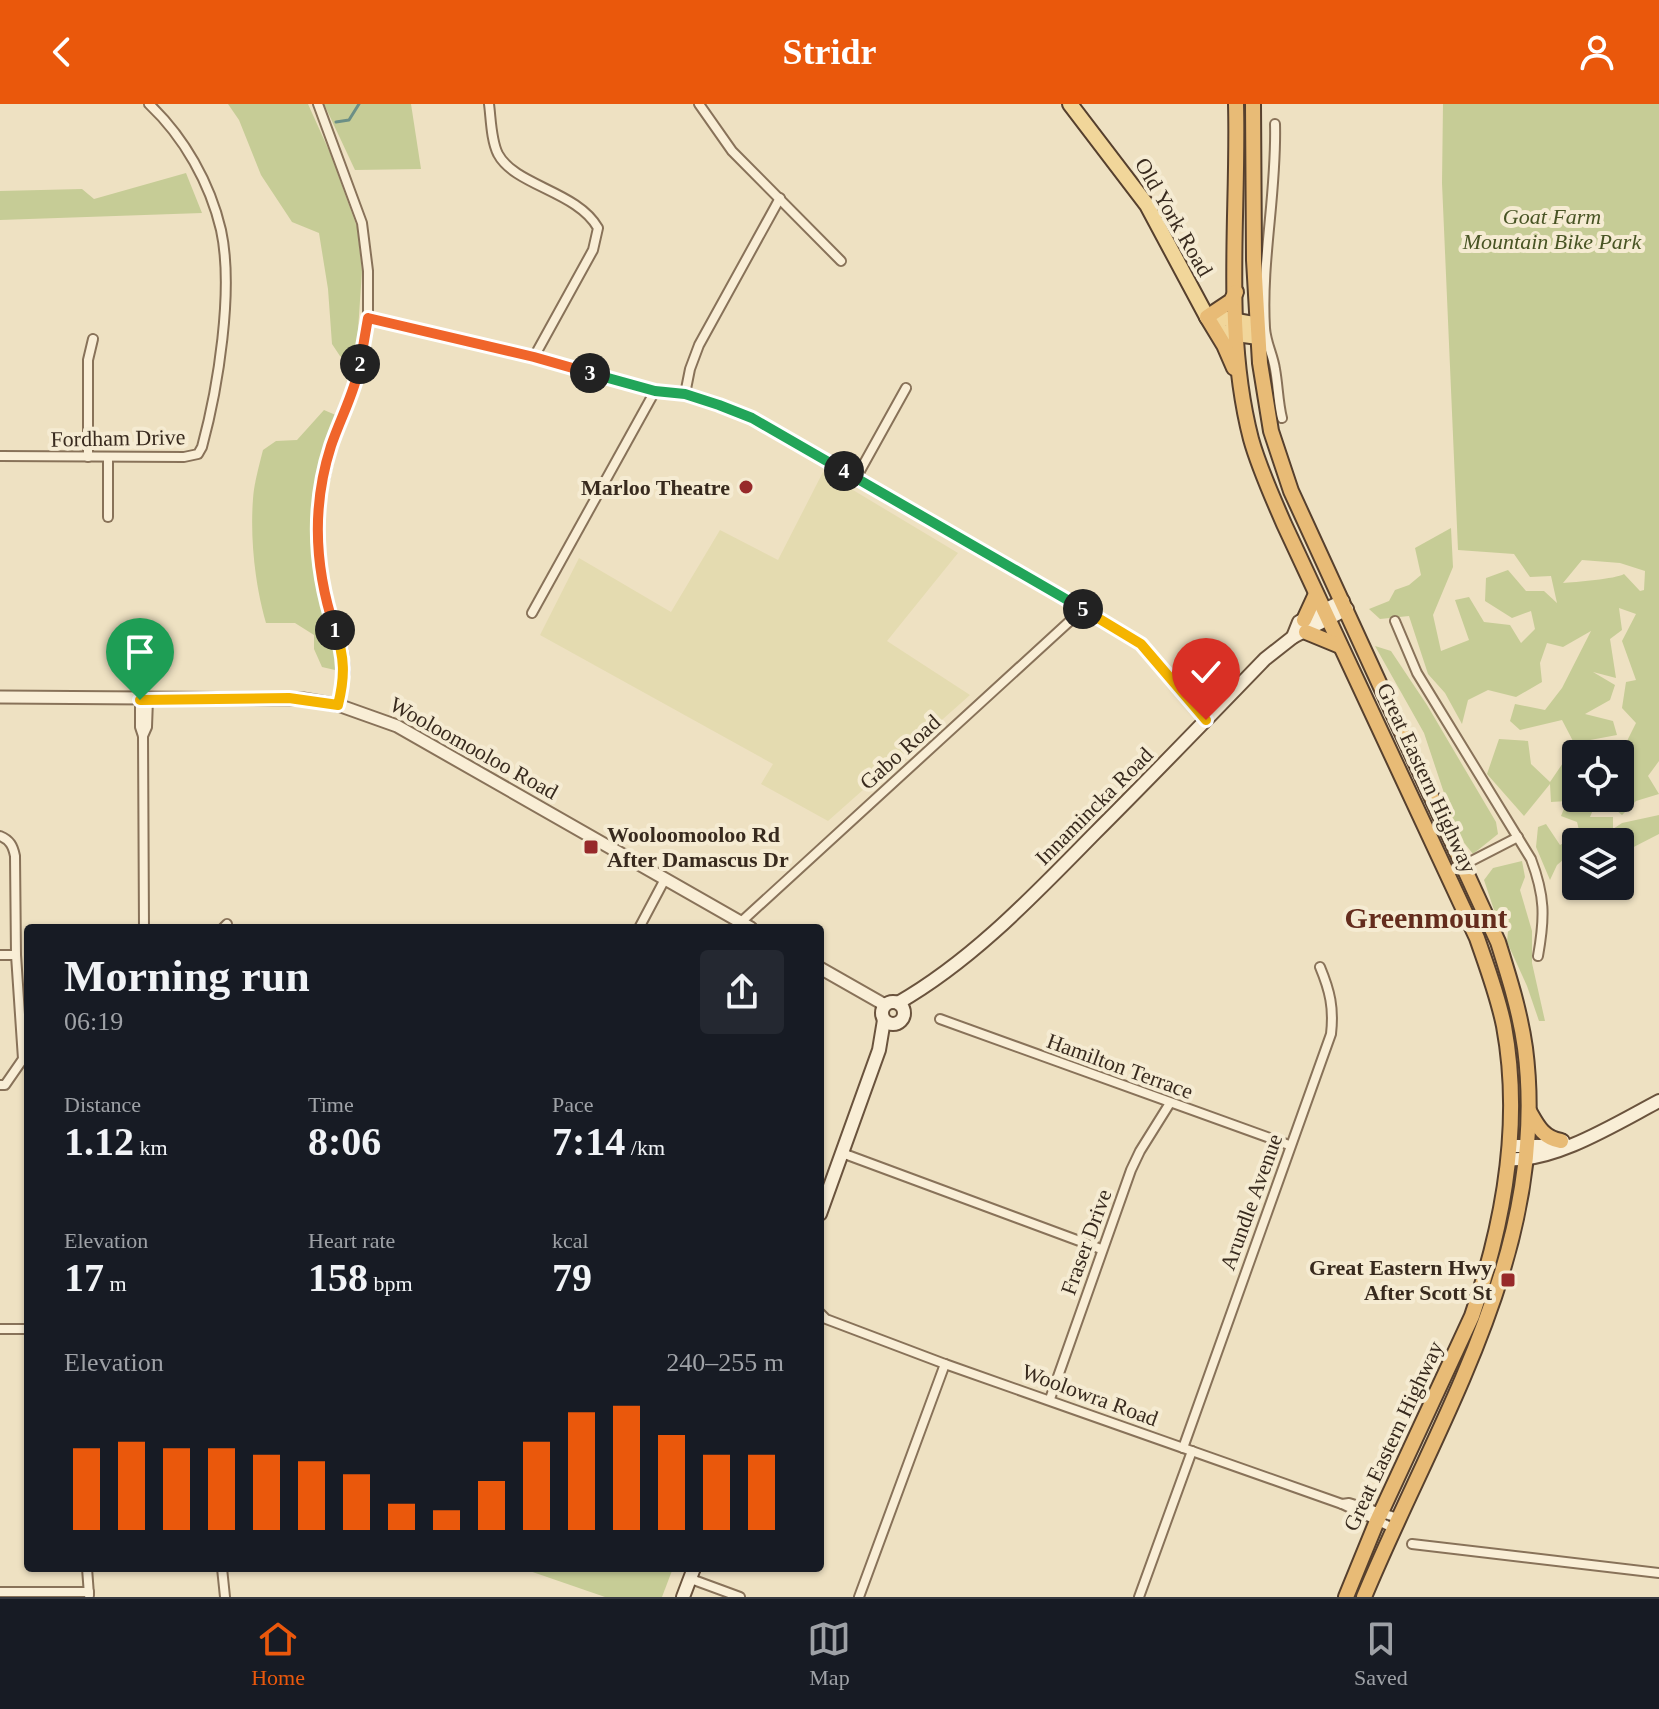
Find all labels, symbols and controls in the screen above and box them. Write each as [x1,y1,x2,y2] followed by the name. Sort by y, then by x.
[40,30,84,74] icon: back
[1575,30,1619,74] icon: person
[783,32,877,72] text: Stridr
[1130,153,1218,281] street label: Old York Road
[1462,204,1642,254] park label: Goat Farm Mountain Bike Park
[340,344,380,384] pin: 2
[355,351,366,376] text: 2
[570,353,610,393] pin: 3
[585,360,596,385] text: 3
[50,424,186,452] street label: Fordham Drive
[824,451,864,491] pin: 4
[839,458,850,483] text: 4
[581,475,730,500] place label: Marloo Theatre
[737,478,755,496] marker: Marloo Theatre
[1063,589,1103,629] pin: 5
[1078,596,1089,621] text: 5
[315,610,355,650] pin: 1
[330,617,341,642] text: 1
[106,618,174,700] pin
[118,630,162,674] icon: arrive
[1172,638,1240,720] pin
[1184,650,1228,694] icon: check
[1372,679,1482,877] street label: Great Eastern Highway
[386,691,562,805] street label: Wooloomooloo Road
[855,709,945,795] street label: Gabo Road
[1562,740,1634,900] map controls
[1562,740,1634,812] button: locate
[1030,742,1158,870] street label: Innamincka Road
[607,822,789,872] place label: Wooloomooloo Rd After Damascus Dr
[1562,828,1634,900] button: layers
[582,838,600,856] marker: Wooloomooloo Rd After Damascus Dr
[1345,901,1507,934] district label: Greenmount
[700,950,784,1034] button: share
[64,952,310,1001] text: Morning run
[64,1007,123,1036] text: 06:19
[1043,1028,1197,1104] street label: Hamilton Terrace
[64,1092,141,1117] text: Distance
[308,1092,354,1117] text: Time
[552,1092,594,1117] text: Pace
[64,1119,134,1164] text: 1.12
[308,1119,381,1164] text: 8:06
[552,1119,625,1164] text: 7:14
[1215,1130,1287,1274] street label: Arundle Avenue
[134,1135,168,1160] text: km
[625,1135,665,1160] text: /km
[1055,1186,1117,1298] street label: Fraser Drive
[64,1228,148,1253] text: Elevation
[308,1228,395,1253] text: Heart rate
[552,1228,589,1253] text: kcal
[64,1255,104,1300] text: 17
[308,1255,368,1300] text: 158
[552,1255,592,1300] text: 79
[1309,1255,1493,1305] place label: Great Eastern Hwy After Scott St
[104,1271,127,1296] text: m
[368,1271,413,1296] text: bpm
[1499,1271,1517,1289] marker: Great Eastern Hwy After Scott St
[1338,1337,1448,1535] street label: Great Eastern Highway
[64,1348,164,1377] text: Elevation
[666,1348,784,1377] text: 240–255 m
[1019,1359,1161,1431] street label: Woolowra Road
[251,1617,305,1691] tab: Home
[807,1617,851,1691] tab: Map
[1354,1617,1408,1691] tab: Saved

